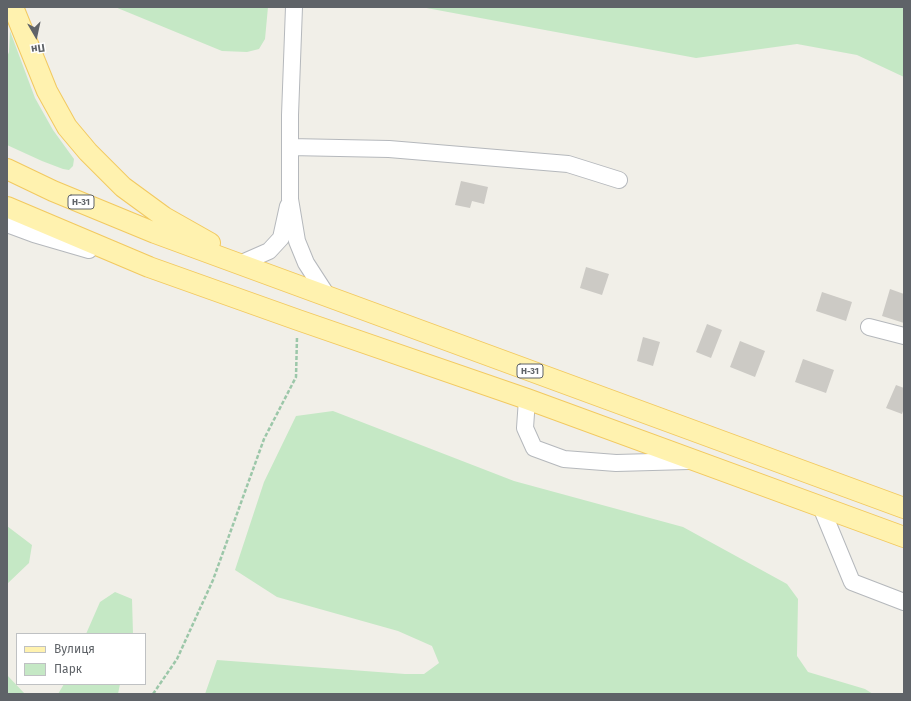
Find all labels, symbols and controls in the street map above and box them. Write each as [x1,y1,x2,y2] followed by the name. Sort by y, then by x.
[16,16,56,56] north arrow
[30,41,46,56] text: Пн
[68,195,94,209] road number: Н-31
[517,364,543,378] road number: Н-31
[16,633,146,685] legend
[54,642,95,656] text: Вулиця
[54,662,82,676] text: Парк

